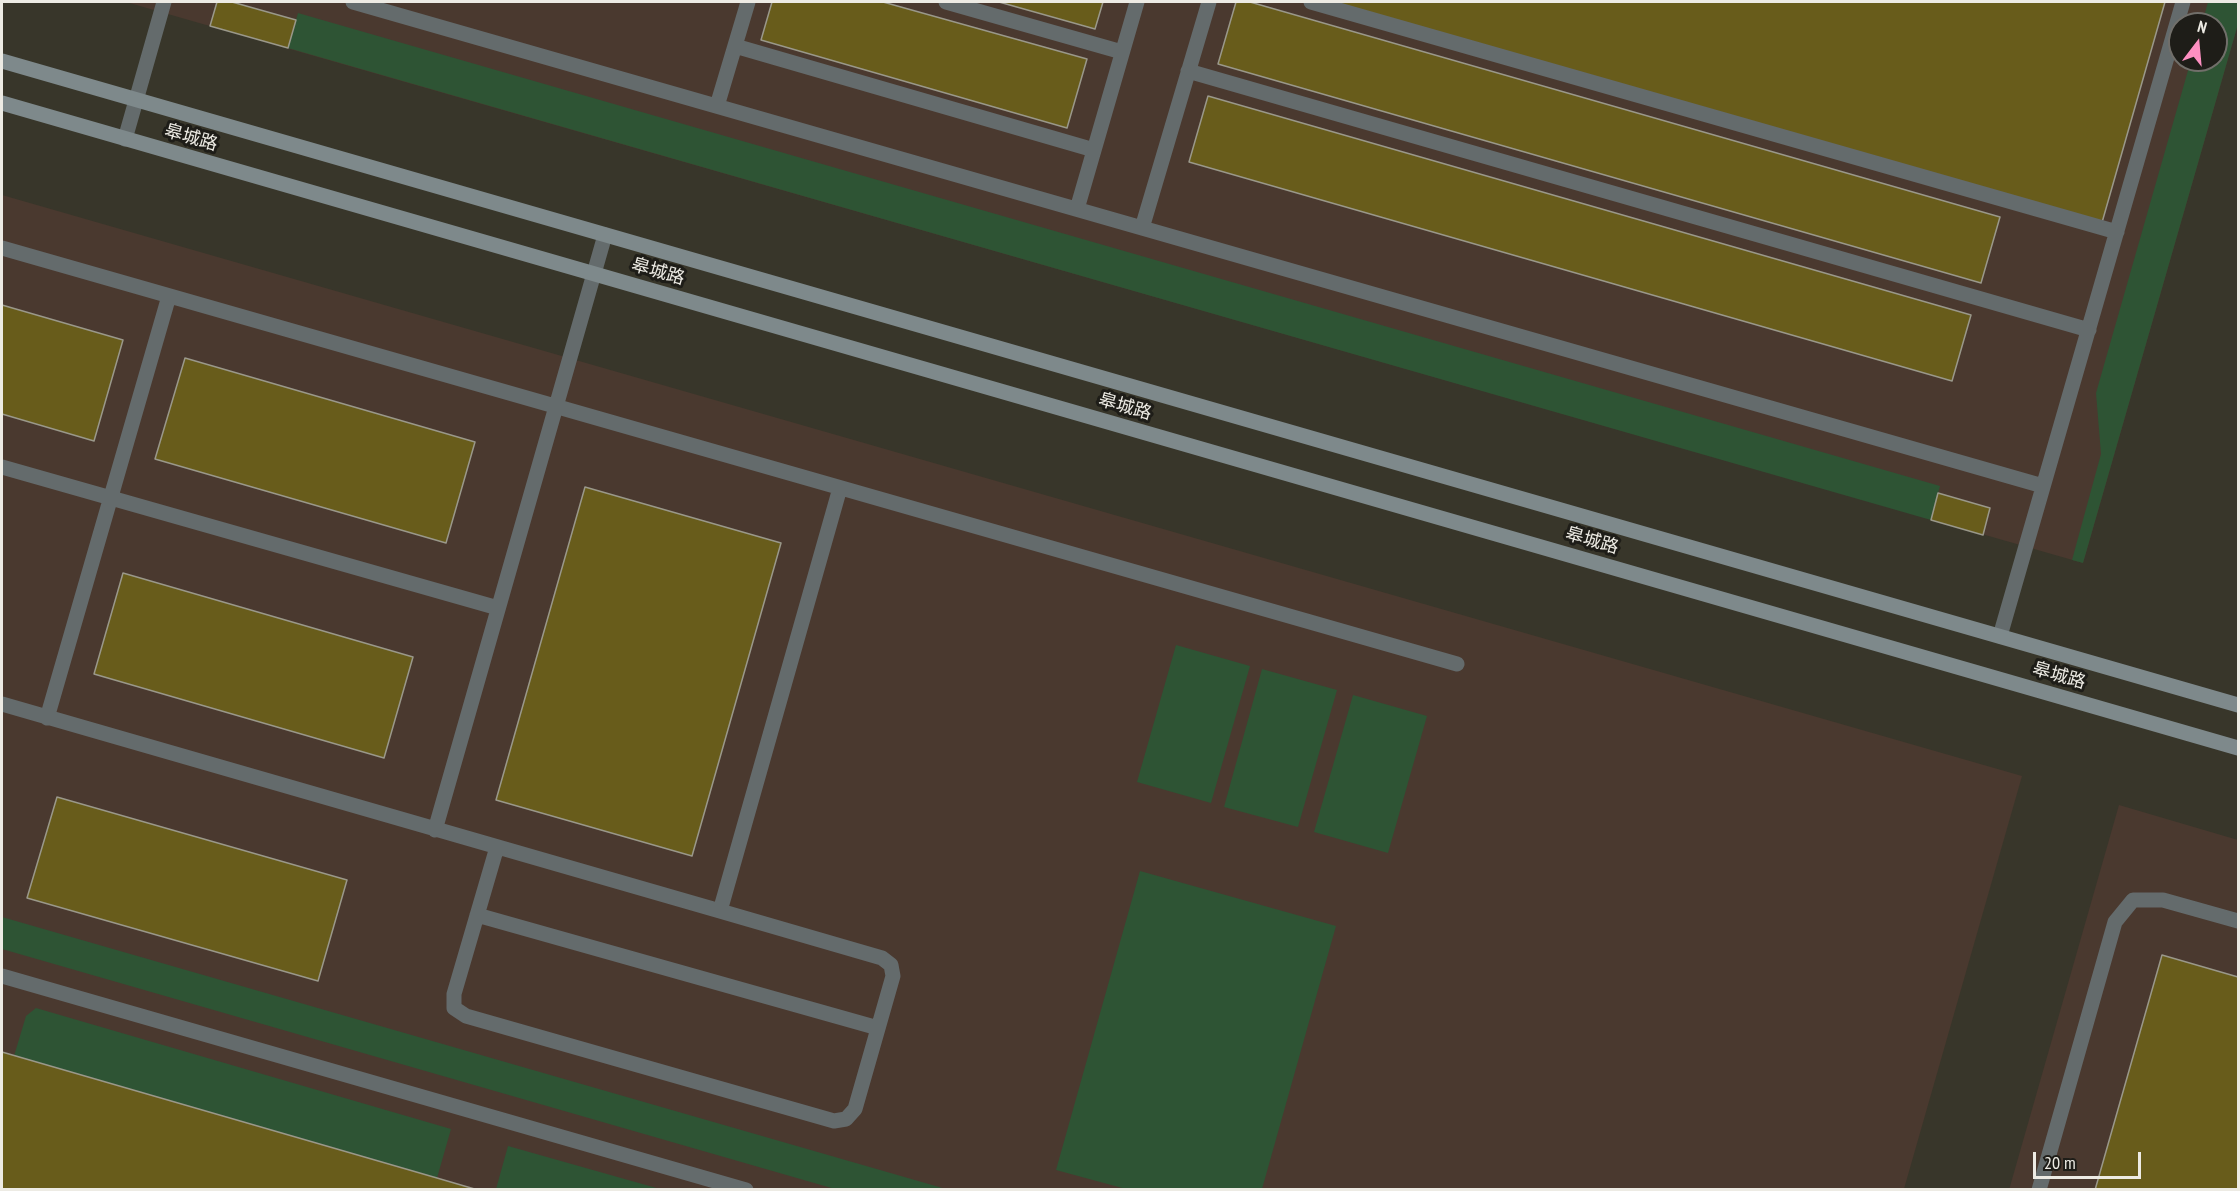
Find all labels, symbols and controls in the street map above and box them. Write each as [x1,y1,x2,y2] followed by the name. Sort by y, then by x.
[2168,12,2228,72] north arrow
[2195,16,2209,37] text: N
[162,120,220,156] street label: 皋城路
[629,254,687,290] street label: 皋城路
[1096,389,1154,425] street label: 皋城路
[1563,523,1621,559] street label: 皋城路
[2030,658,2088,694] street label: 皋城路
[2036,1140,2144,1178] scale bar
[2044,1151,2076,1174] text: 20 m

